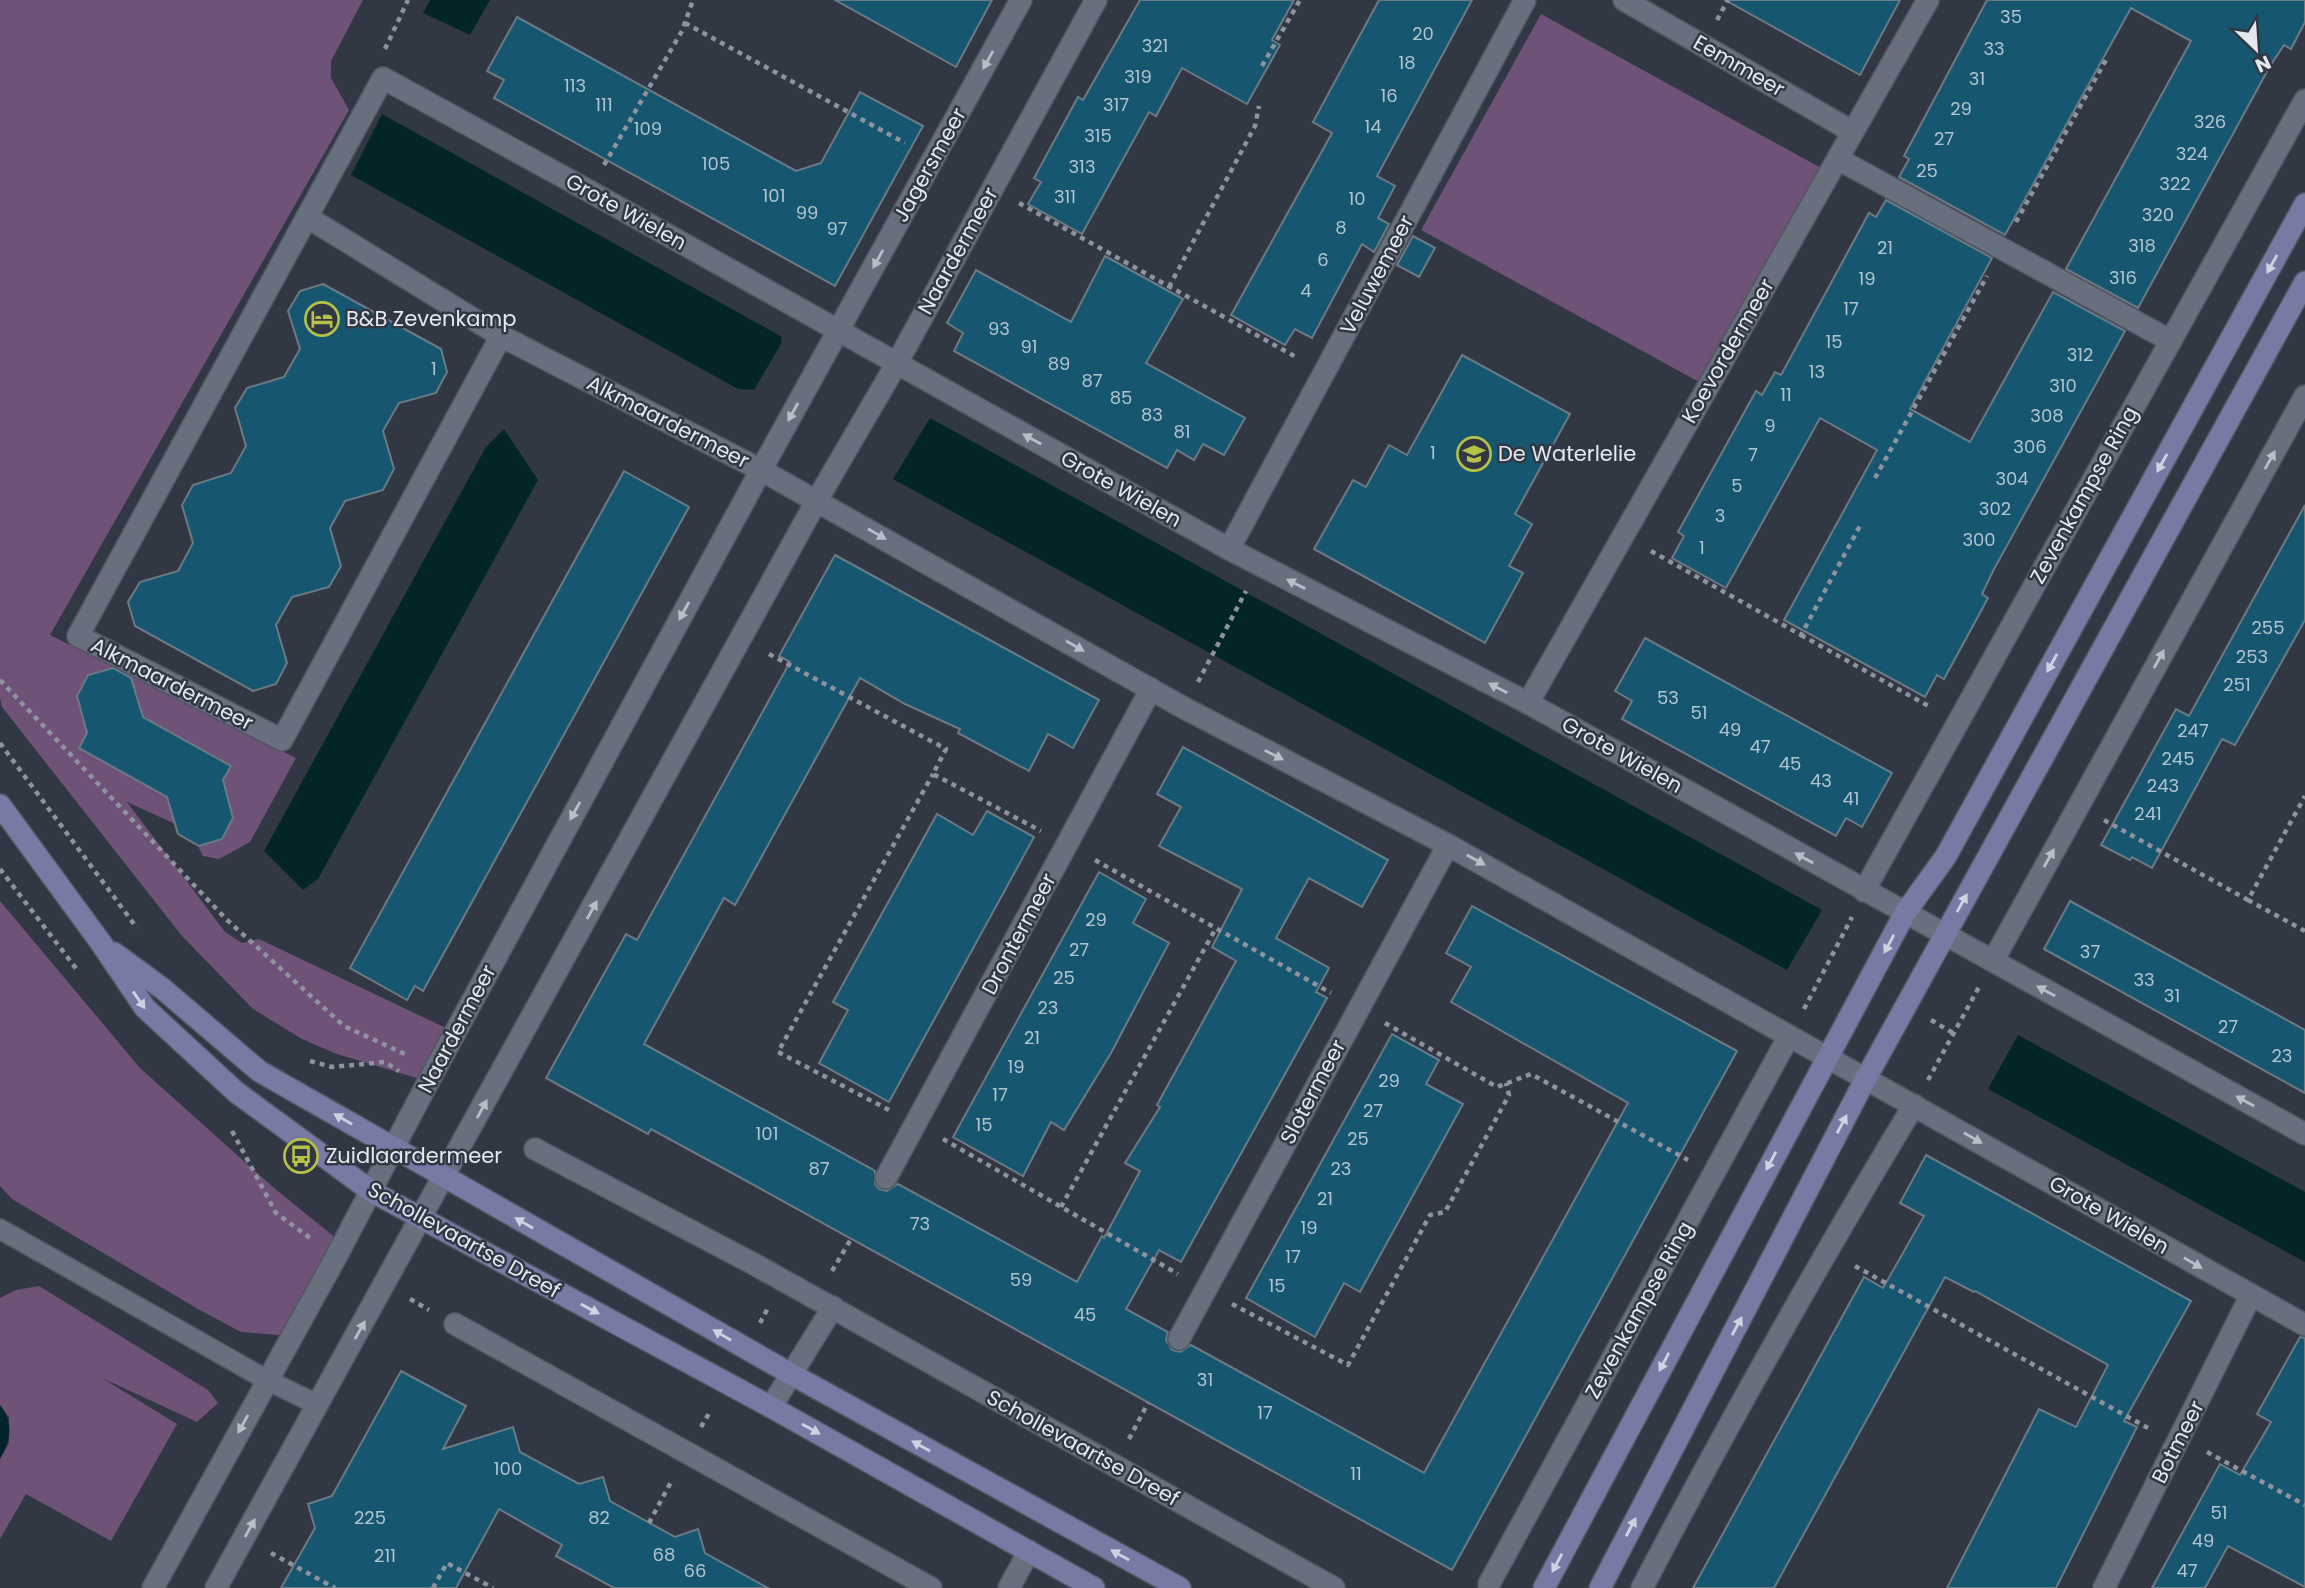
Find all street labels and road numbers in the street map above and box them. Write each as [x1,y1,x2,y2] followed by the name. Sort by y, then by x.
[1688,28,1790,103] street label: Eemmeer
[886,102,973,227] street label: Jagersmeer
[561,166,692,257] street label: Grote Wielen
[911,182,1005,320] street label: Naardermeer
[1333,210,1420,340] street label: Veluwemeer
[1674,273,1781,428] street label: Koevordermeer
[582,368,754,475] street label: Alkmaardermeer
[2023,401,2144,589] street label: Zevenkampse Ring
[1056,443,1187,534] street label: Grote Wielen
[86,630,258,737] street label: Alkmaardermeer
[1557,709,1688,800] street label: Grote Wielen
[974,868,1063,1000] street label: Drontermeer
[411,959,503,1098] street label: Naardermeer
[1273,1034,1352,1149] street label: Slotermeer
[2044,1168,2175,1261] street label: Grote Wielen
[363,1174,566,1305] street label: Schollevaartse Dreef
[1578,1216,1699,1404] street label: Zevenkampse Ring
[982,1382,1185,1513] street label: Schollevaartse Dreef
[2144,1395,2211,1488] street label: Botmeer

